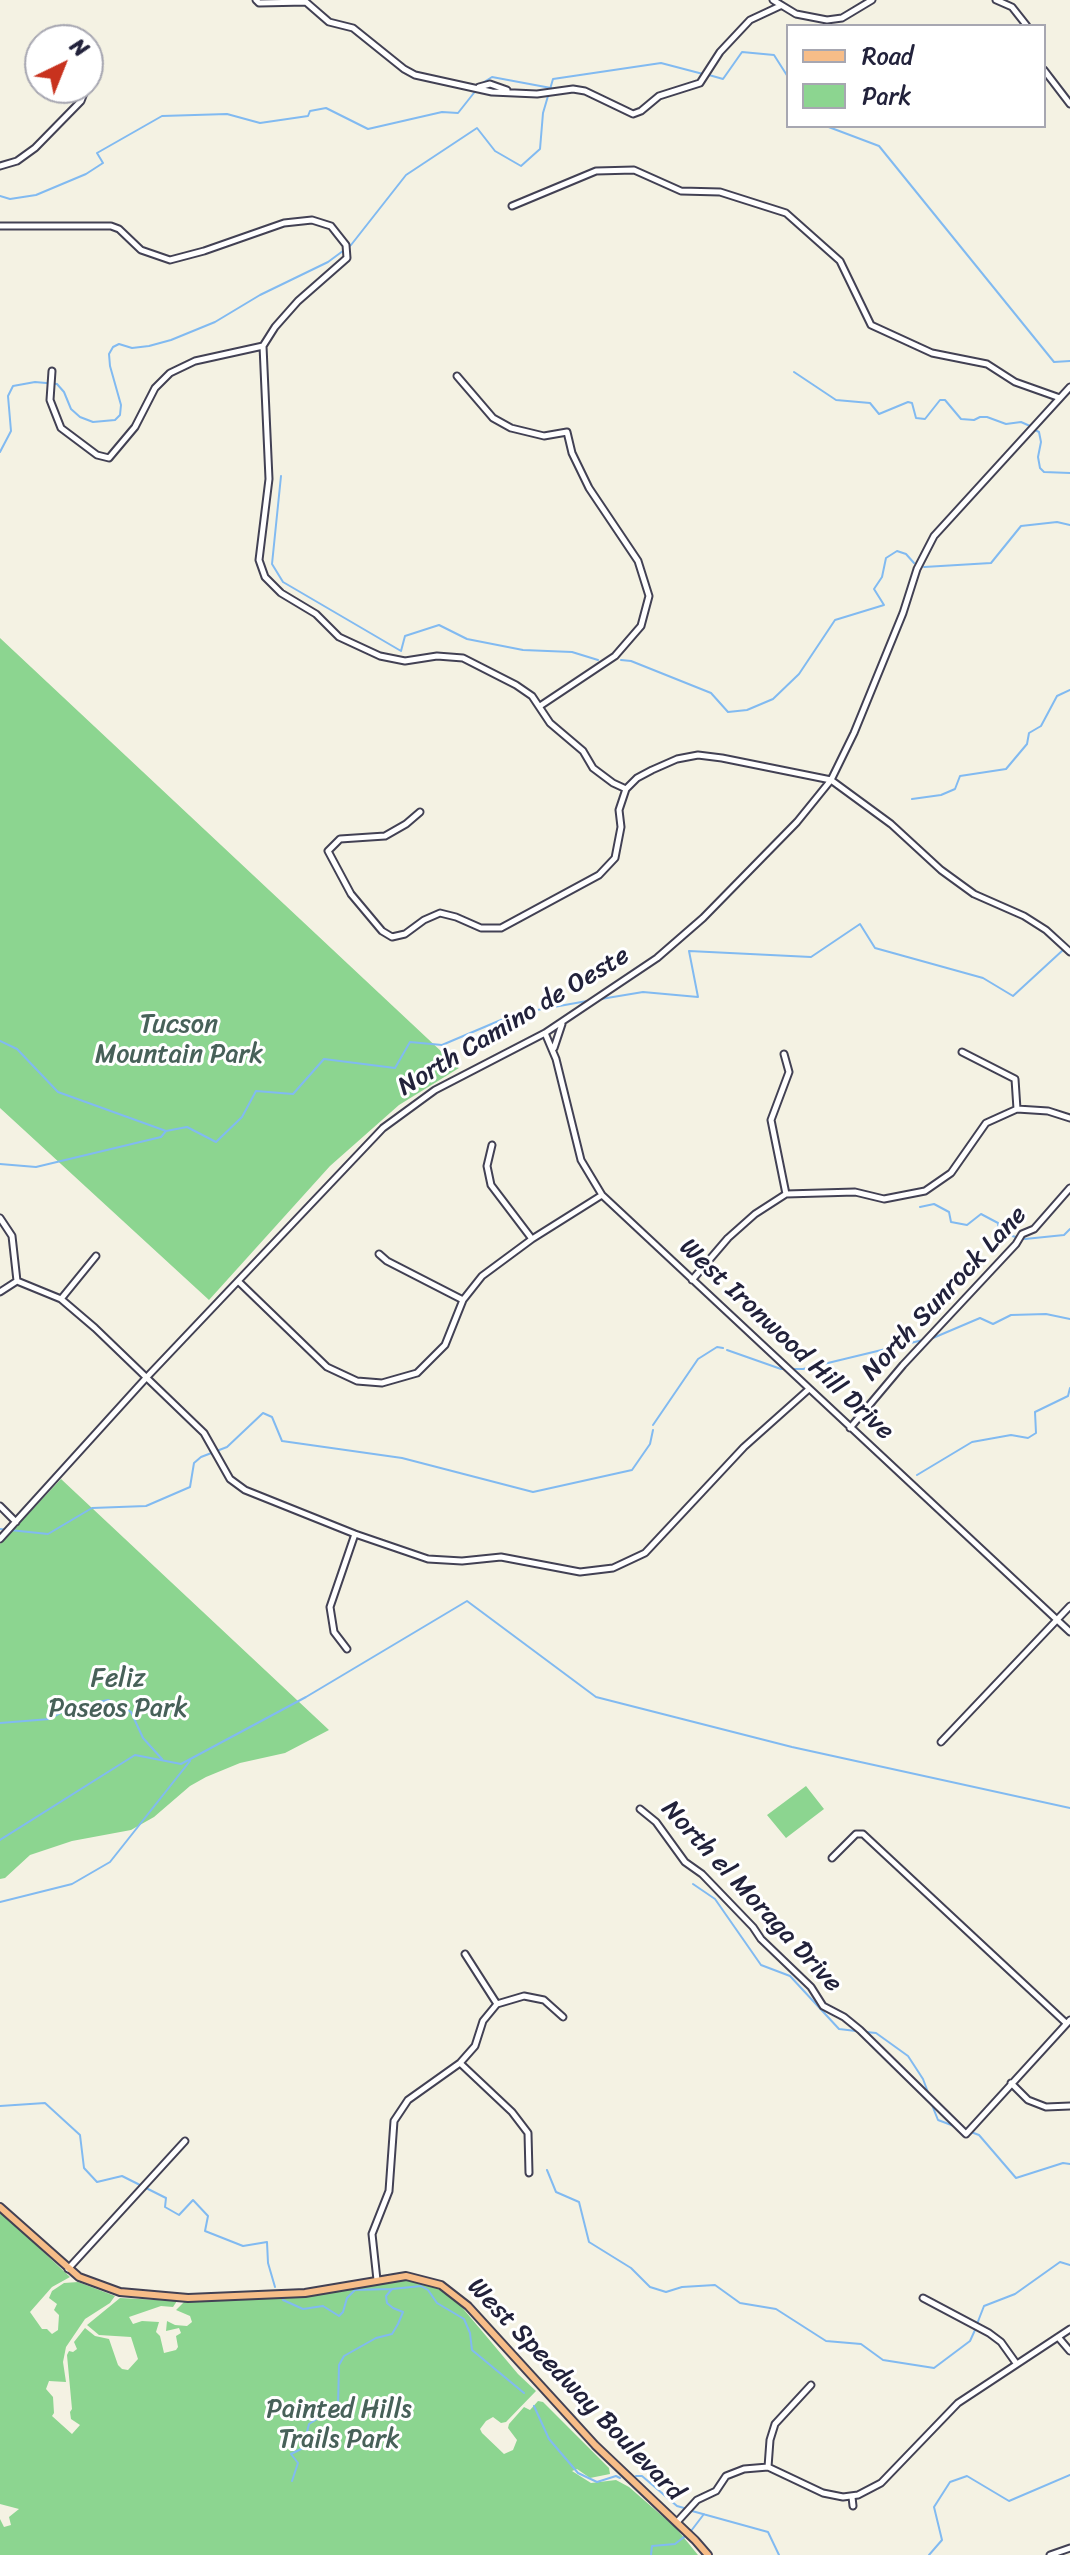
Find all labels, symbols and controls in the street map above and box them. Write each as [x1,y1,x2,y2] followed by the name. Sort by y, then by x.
[24,24,104,104] north arrow
[786,24,1046,128] legend
[60,28,98,67] text: N
[862,35,913,77] text: Road
[862,75,911,117] text: Park
[393,941,635,1103] street label: North Camino de Oeste
[95,1009,263,1070] park label: Tucson Mountain Park
[856,1200,1034,1388] street label: North Sunrock Lane
[672,1232,900,1448] street label: West Ironwood Hill Drive
[48,1663,188,1724] park label: Feliz Paseos Park
[654,1795,848,1999] street label: North el Moraga Drive
[460,2272,690,2508] street label: West Speedway Boulevard
[266,2394,412,2456] park label: Painted Hills Trails Park

